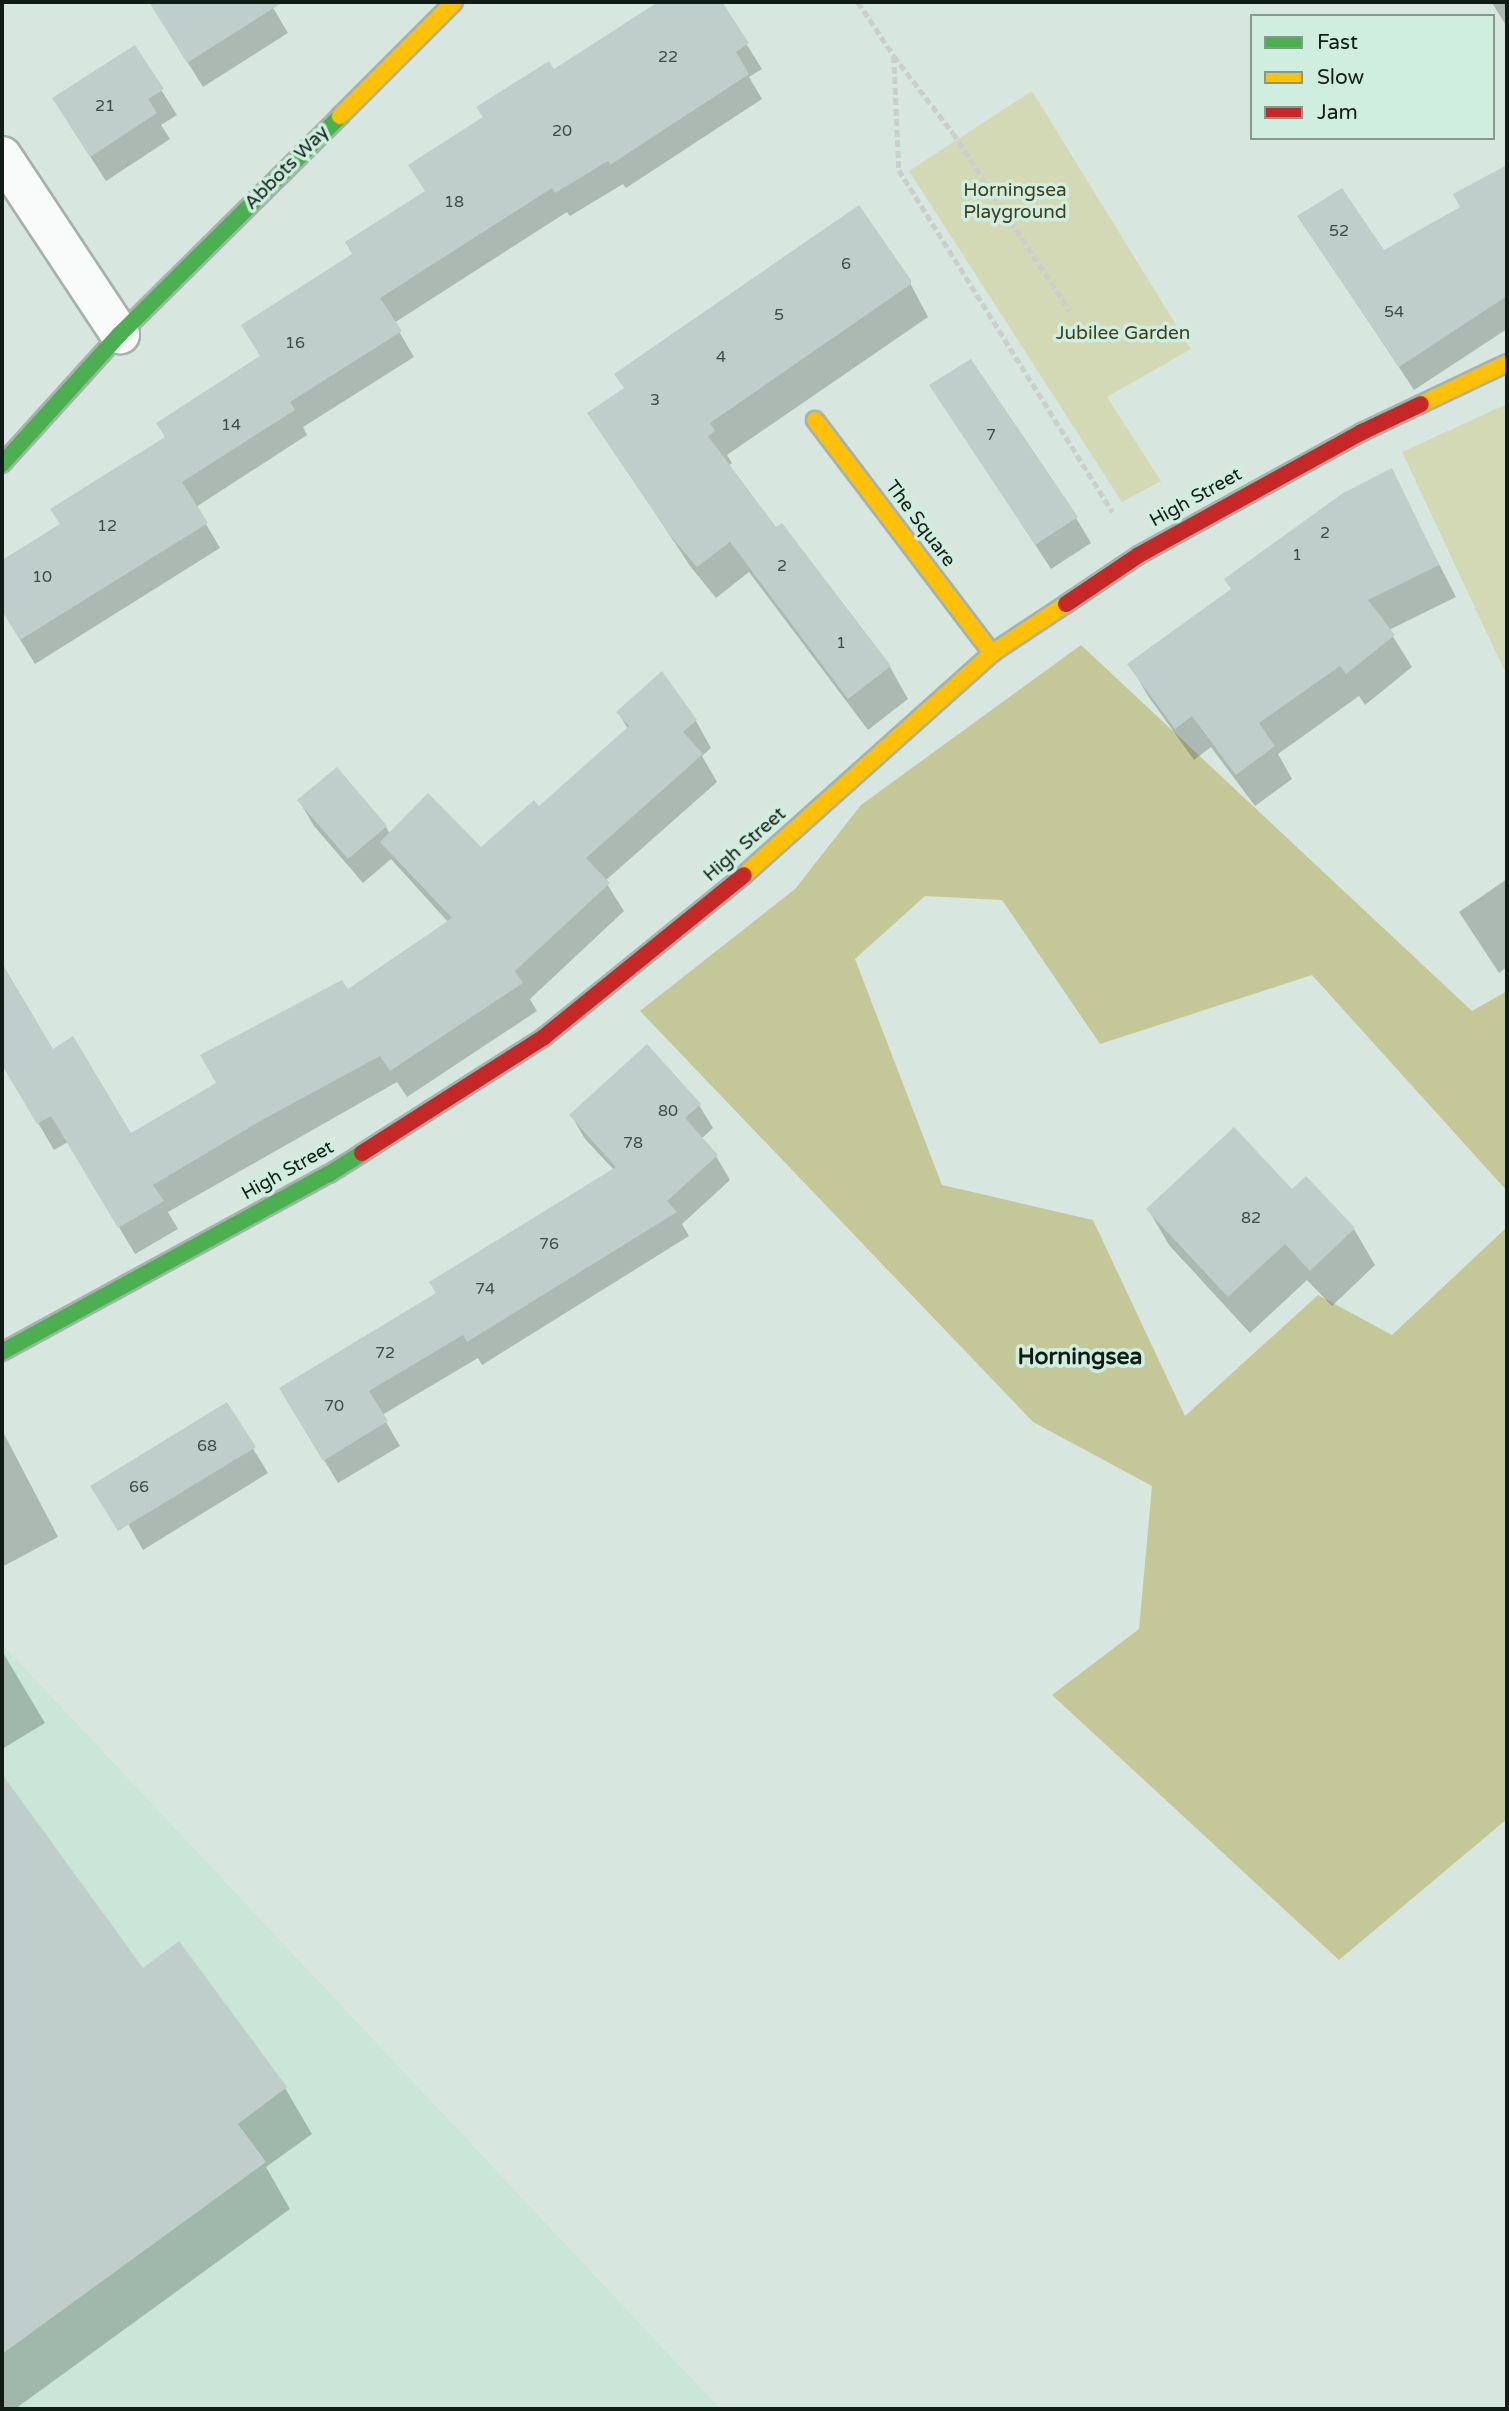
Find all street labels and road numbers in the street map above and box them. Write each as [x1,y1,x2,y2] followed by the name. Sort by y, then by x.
[240,121,334,215] street label: Abbots Way
[1146,463,1246,533] street label: High Street
[880,476,960,572] street label: The Square
[699,803,791,887] street label: High Street
[238,1136,338,1206] street label: High Street

